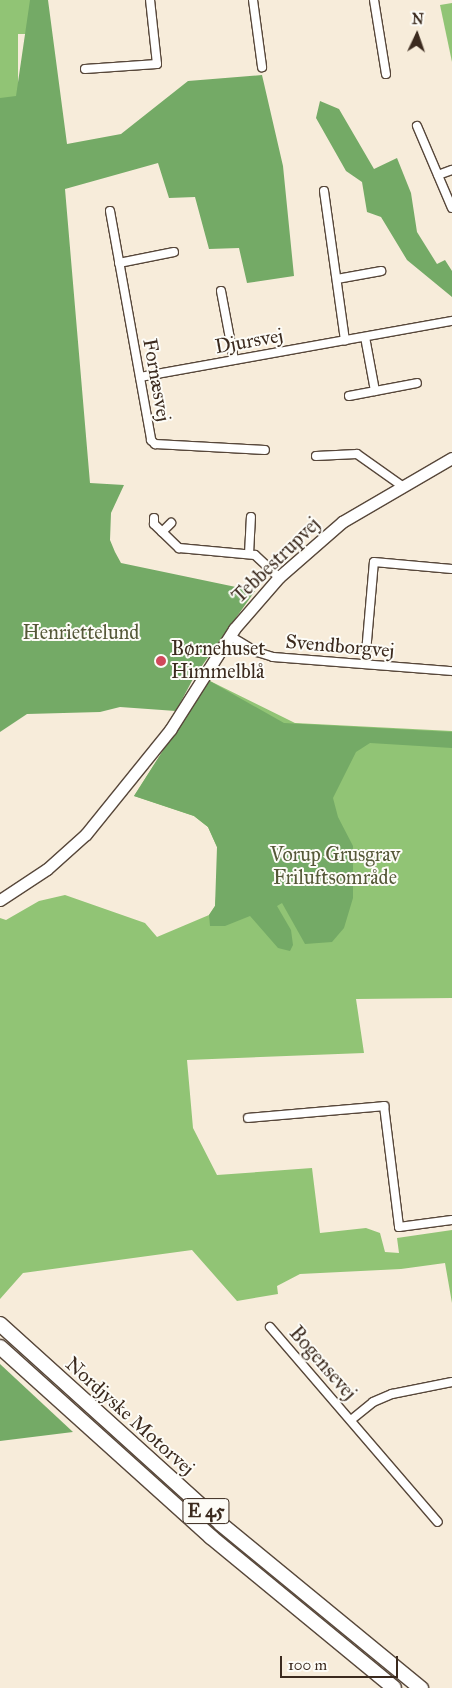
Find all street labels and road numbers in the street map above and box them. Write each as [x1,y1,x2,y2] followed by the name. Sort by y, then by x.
[213,323,285,359] street label: Djursvej
[138,337,176,423] street label: Fornæsvej
[227,512,325,608] street label: Tebbestrupvej
[284,629,396,663] street label: Svendborgvej
[284,1321,362,1405] street label: Bogensevej
[60,1352,200,1480] street label: Nordjyske Motorvej
[182,1494,230,1528] road number: E 45

